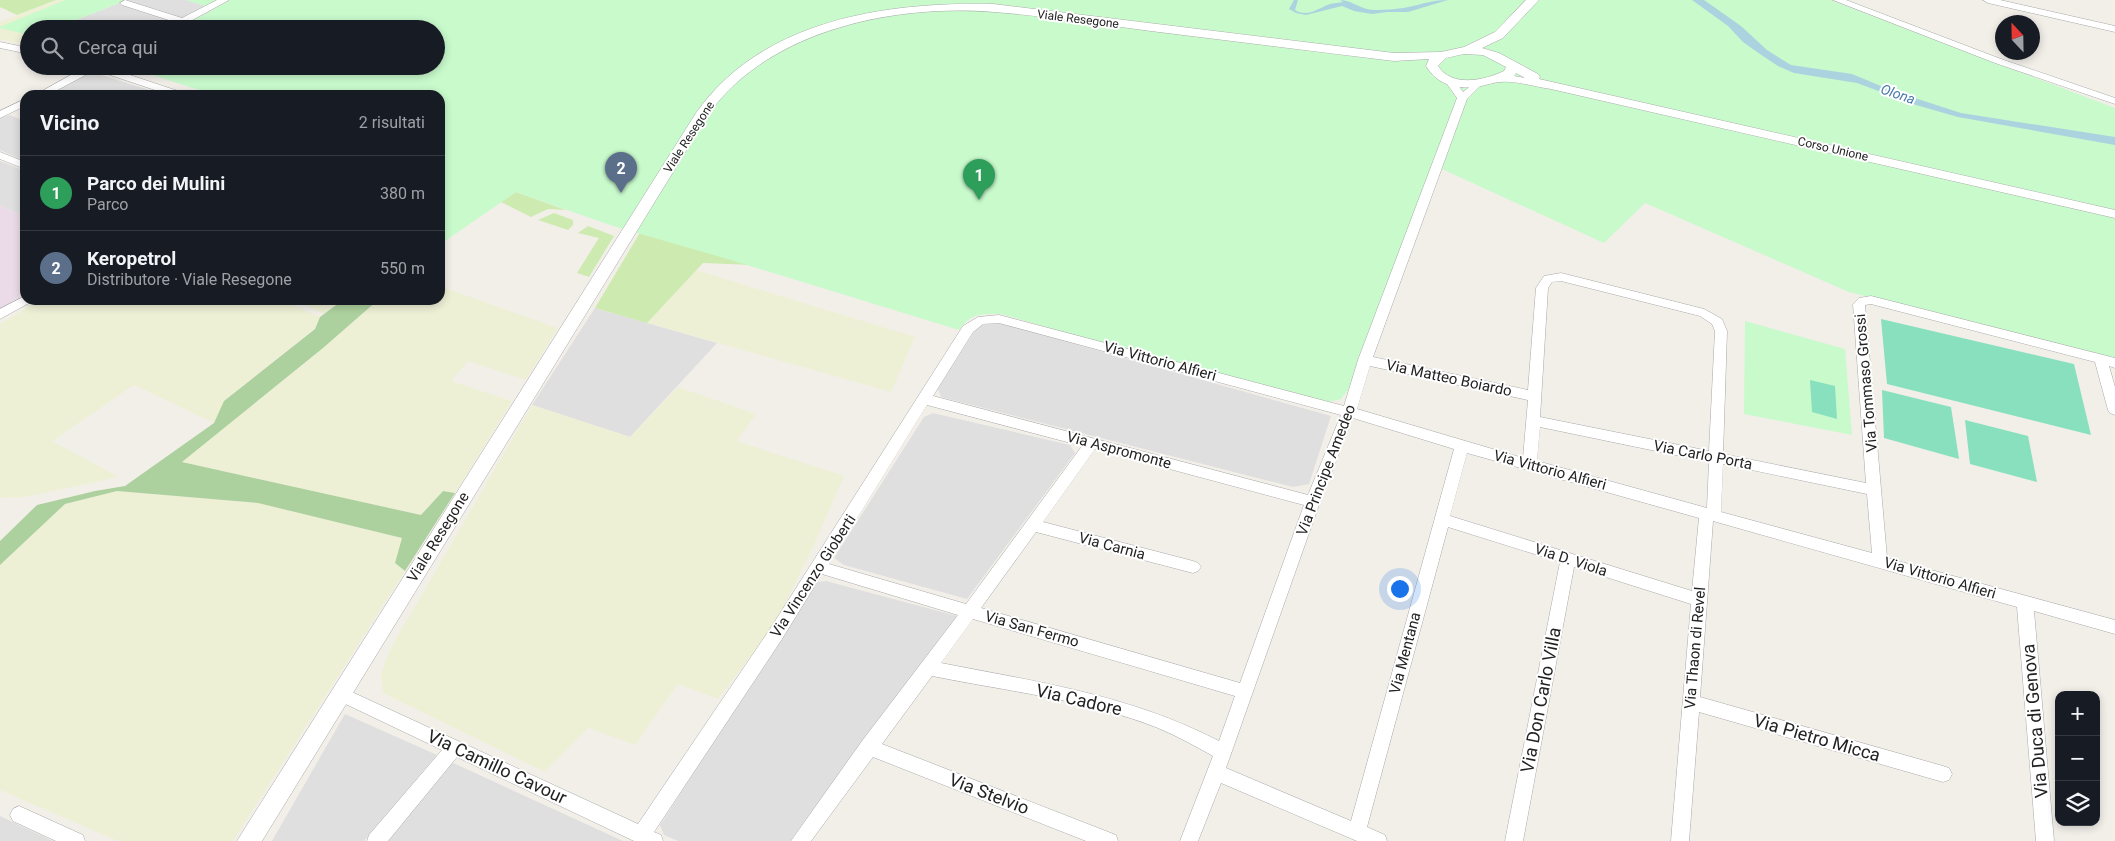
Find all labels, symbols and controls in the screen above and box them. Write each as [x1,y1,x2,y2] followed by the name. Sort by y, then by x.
[1036,7,1120,31] street label: Viale Resegone
[1995,15,2040,60] north arrow
[20,20,445,75] search box
[38,34,66,62] icon: search
[78,36,158,59] text: Cerca qui
[1879,81,1917,107] water label: Olona
[661,99,717,175] street label: Viale Resegone
[40,111,99,135] text: Vicino
[359,113,425,132] text: 2 risultati
[1796,134,1870,164] street label: Corso Unione
[605,152,637,193] pin: 2
[963,159,995,200] pin: 1
[87,172,225,195] text: Parco dei Mulini
[51,184,61,203] text: 1
[380,184,425,203] text: 380 m
[87,195,128,214] text: Parco
[87,247,176,270] text: Keropetrol
[51,259,61,278] text: 2
[380,259,425,278] text: 550 m
[87,270,292,289] text: Distributore · Viale Resegone
[1851,313,1881,453] street label: Via Tommaso Grossi
[1102,337,1218,385] street label: Via Vittorio Alfieri
[1385,356,1513,400] street label: Via Matteo Boiardo
[1293,402,1359,538] street label: Via Principe Amedeo
[1065,427,1173,473] street label: Via Aspromonte
[1652,437,1754,473] street label: Via Carlo Porta
[1492,446,1608,494] street label: Via Vittorio Alfieri
[403,489,473,585] street label: Viale Resegone
[766,511,860,641] street label: Via Vincenzo Gioberti
[1077,528,1147,564] street label: Via Carnia
[1532,540,1610,580] street label: Via D. Viola
[1882,553,1998,603] street label: Via Vittorio Alfieri
[1387,576,1413,602] your location
[1681,586,1709,710] street label: Via Thaon di Revel
[983,607,1081,651] street label: Via San Fermo
[1385,610,1425,696] street label: Via Mentana
[1516,625,1565,774] street label: Via Don Carlo Villa
[2017,643,2052,799] street label: Via Duca di Genova
[1034,679,1124,720] street label: Via Cadore
[2055,691,2100,826] map controls
[2055,691,2100,736] button: +
[1751,709,1883,766] street label: Via Pietro Micca
[424,725,570,808] street label: Via Camillo Cavour
[2055,736,2100,781] button: −
[946,769,1032,818] street label: Via Stelvio
[2055,781,2100,826] button: layers

